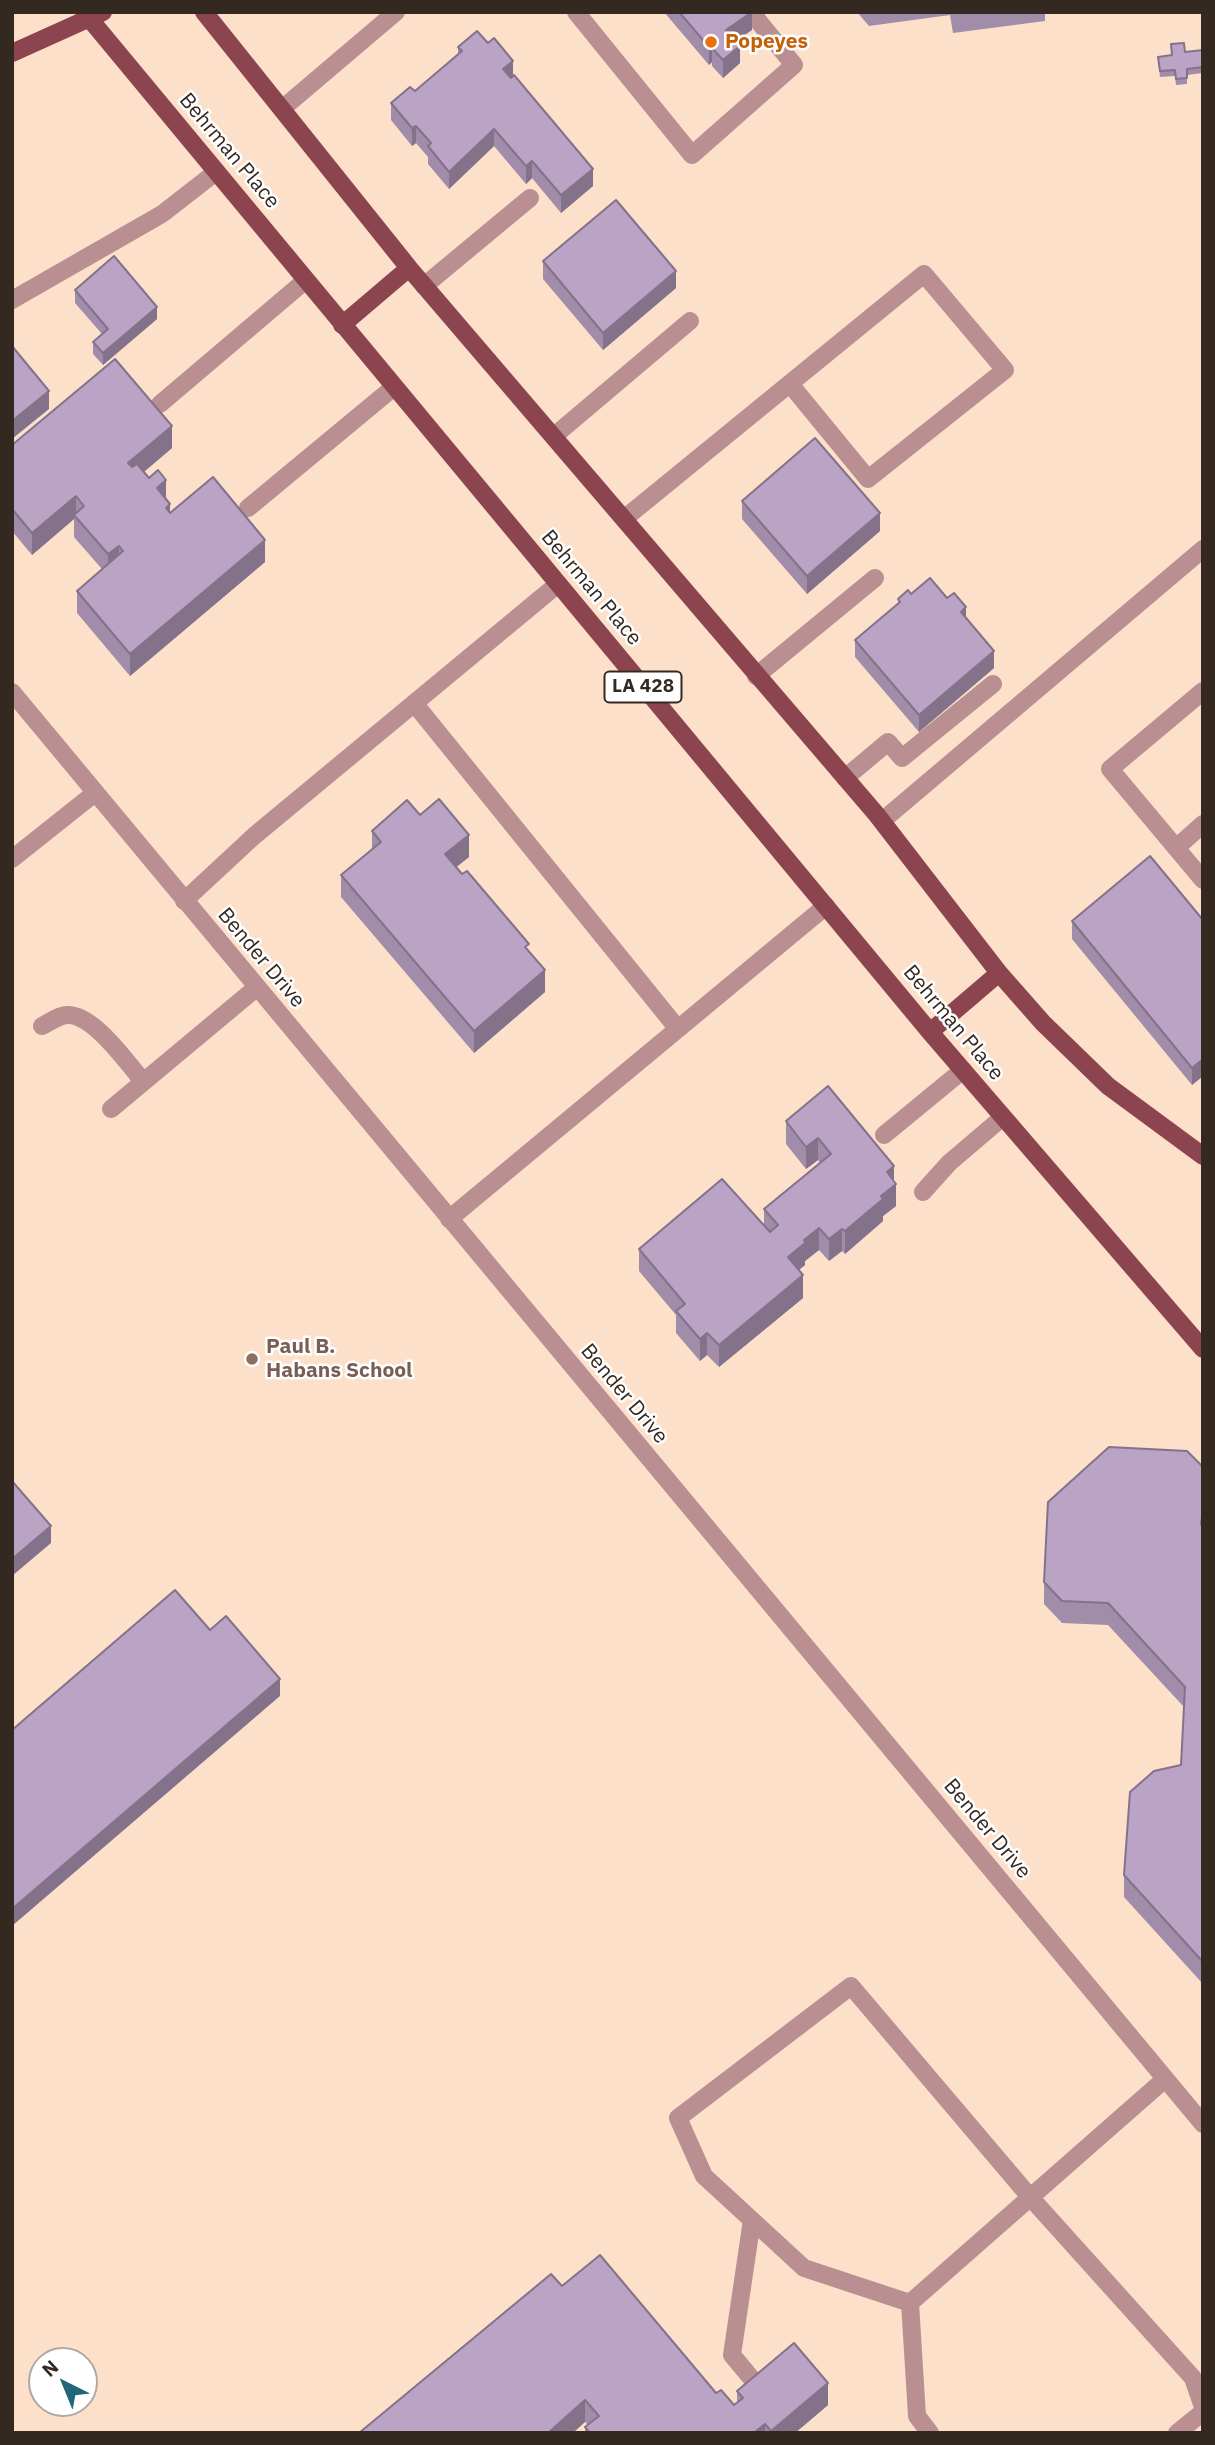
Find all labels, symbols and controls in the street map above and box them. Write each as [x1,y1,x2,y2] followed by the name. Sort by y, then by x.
[725,29,808,55] place label: Popeyes
[703,34,719,50] marker: Popeyes
[173,88,285,214] street label: Behrman Place
[535,525,647,651] street label: Behrman Place
[604,672,682,702] road number: LA 428
[212,903,310,1013] street label: Bender Drive
[897,960,1009,1086] street label: Behrman Place
[266,1334,412,1384] place label: Paul B. Habans School
[575,1339,673,1449] street label: Bender Drive
[244,1351,260,1367] marker: Paul B. Habans School
[938,1774,1036,1884] street label: Bender Drive
[28,2347,98,2417] north arrow
[37,2355,63,2382] text: N

